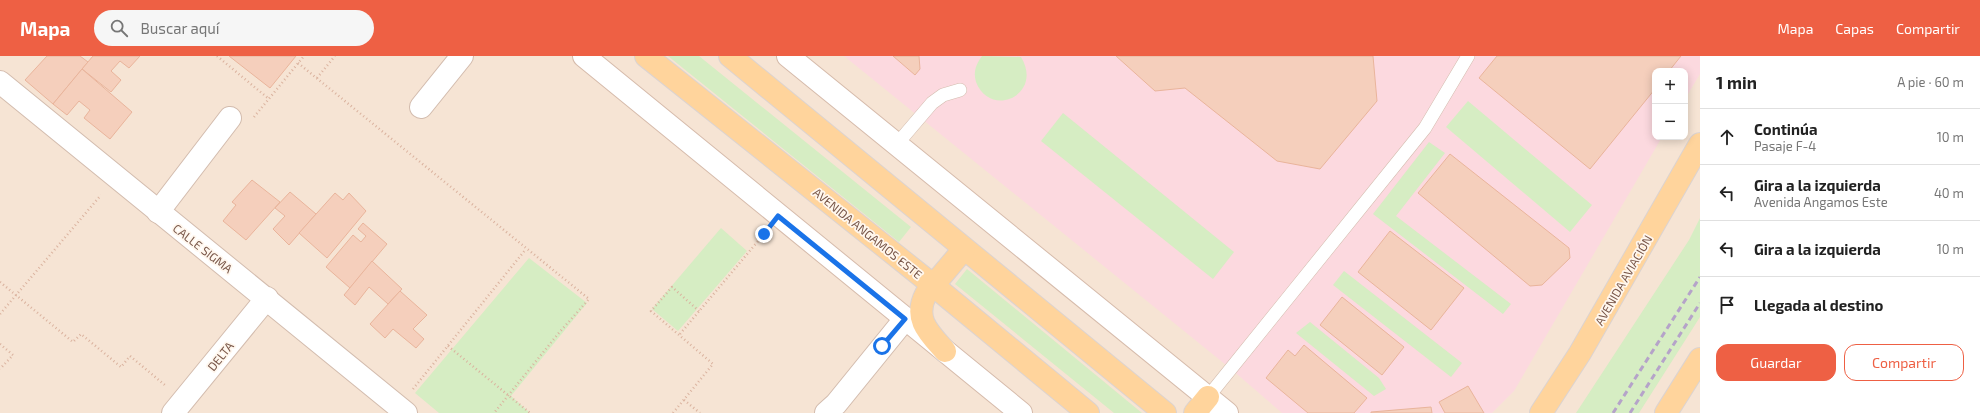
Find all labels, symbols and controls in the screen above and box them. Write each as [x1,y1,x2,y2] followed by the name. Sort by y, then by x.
[94,10,374,46] search box
[20,17,70,40] text: Mapa
[108,17,130,39] icon: search
[140,19,220,37] text: Buscar aquí
[1778,20,1813,37] text: Mapa
[1835,20,1874,37] text: Capas
[1896,20,1960,37] text: Compartir
[1652,68,1688,140] map controls
[1652,68,1688,104] button: +
[1716,72,1757,92] text: 1 min
[1897,74,1964,90] text: A pie · 60 m
[1652,104,1688,140] button: −
[1754,120,1817,138] text: Continúa
[1716,126,1738,148] icon: ahead
[1937,129,1964,145] text: 10 m
[1754,138,1816,154] text: Pasaje F-4
[1754,176,1881,194] text: Gira a la izquierda
[1716,182,1738,204] icon: left
[811,185,926,281] street label: AVENIDA ANGAMOS ESTE
[1934,185,1964,201] text: 40 m
[1754,194,1888,210] text: Avenida Angamos Este
[171,220,236,276] street label: CALLE SIGMA
[755,225,773,243] route end
[1592,233,1654,327] street label: AVENIDA AVIACIÓN
[1716,238,1738,260] icon: left
[1754,240,1881,258] text: Gira a la izquierda
[1937,241,1964,257] text: 10 m
[1716,294,1738,316] icon: arrive
[1754,296,1883,314] text: Llegada al destino
[873,337,891,355] route start
[204,338,236,373] street label: DELTA
[1716,344,1836,381] button: Guardar
[1844,344,1964,381] button: Compartir

